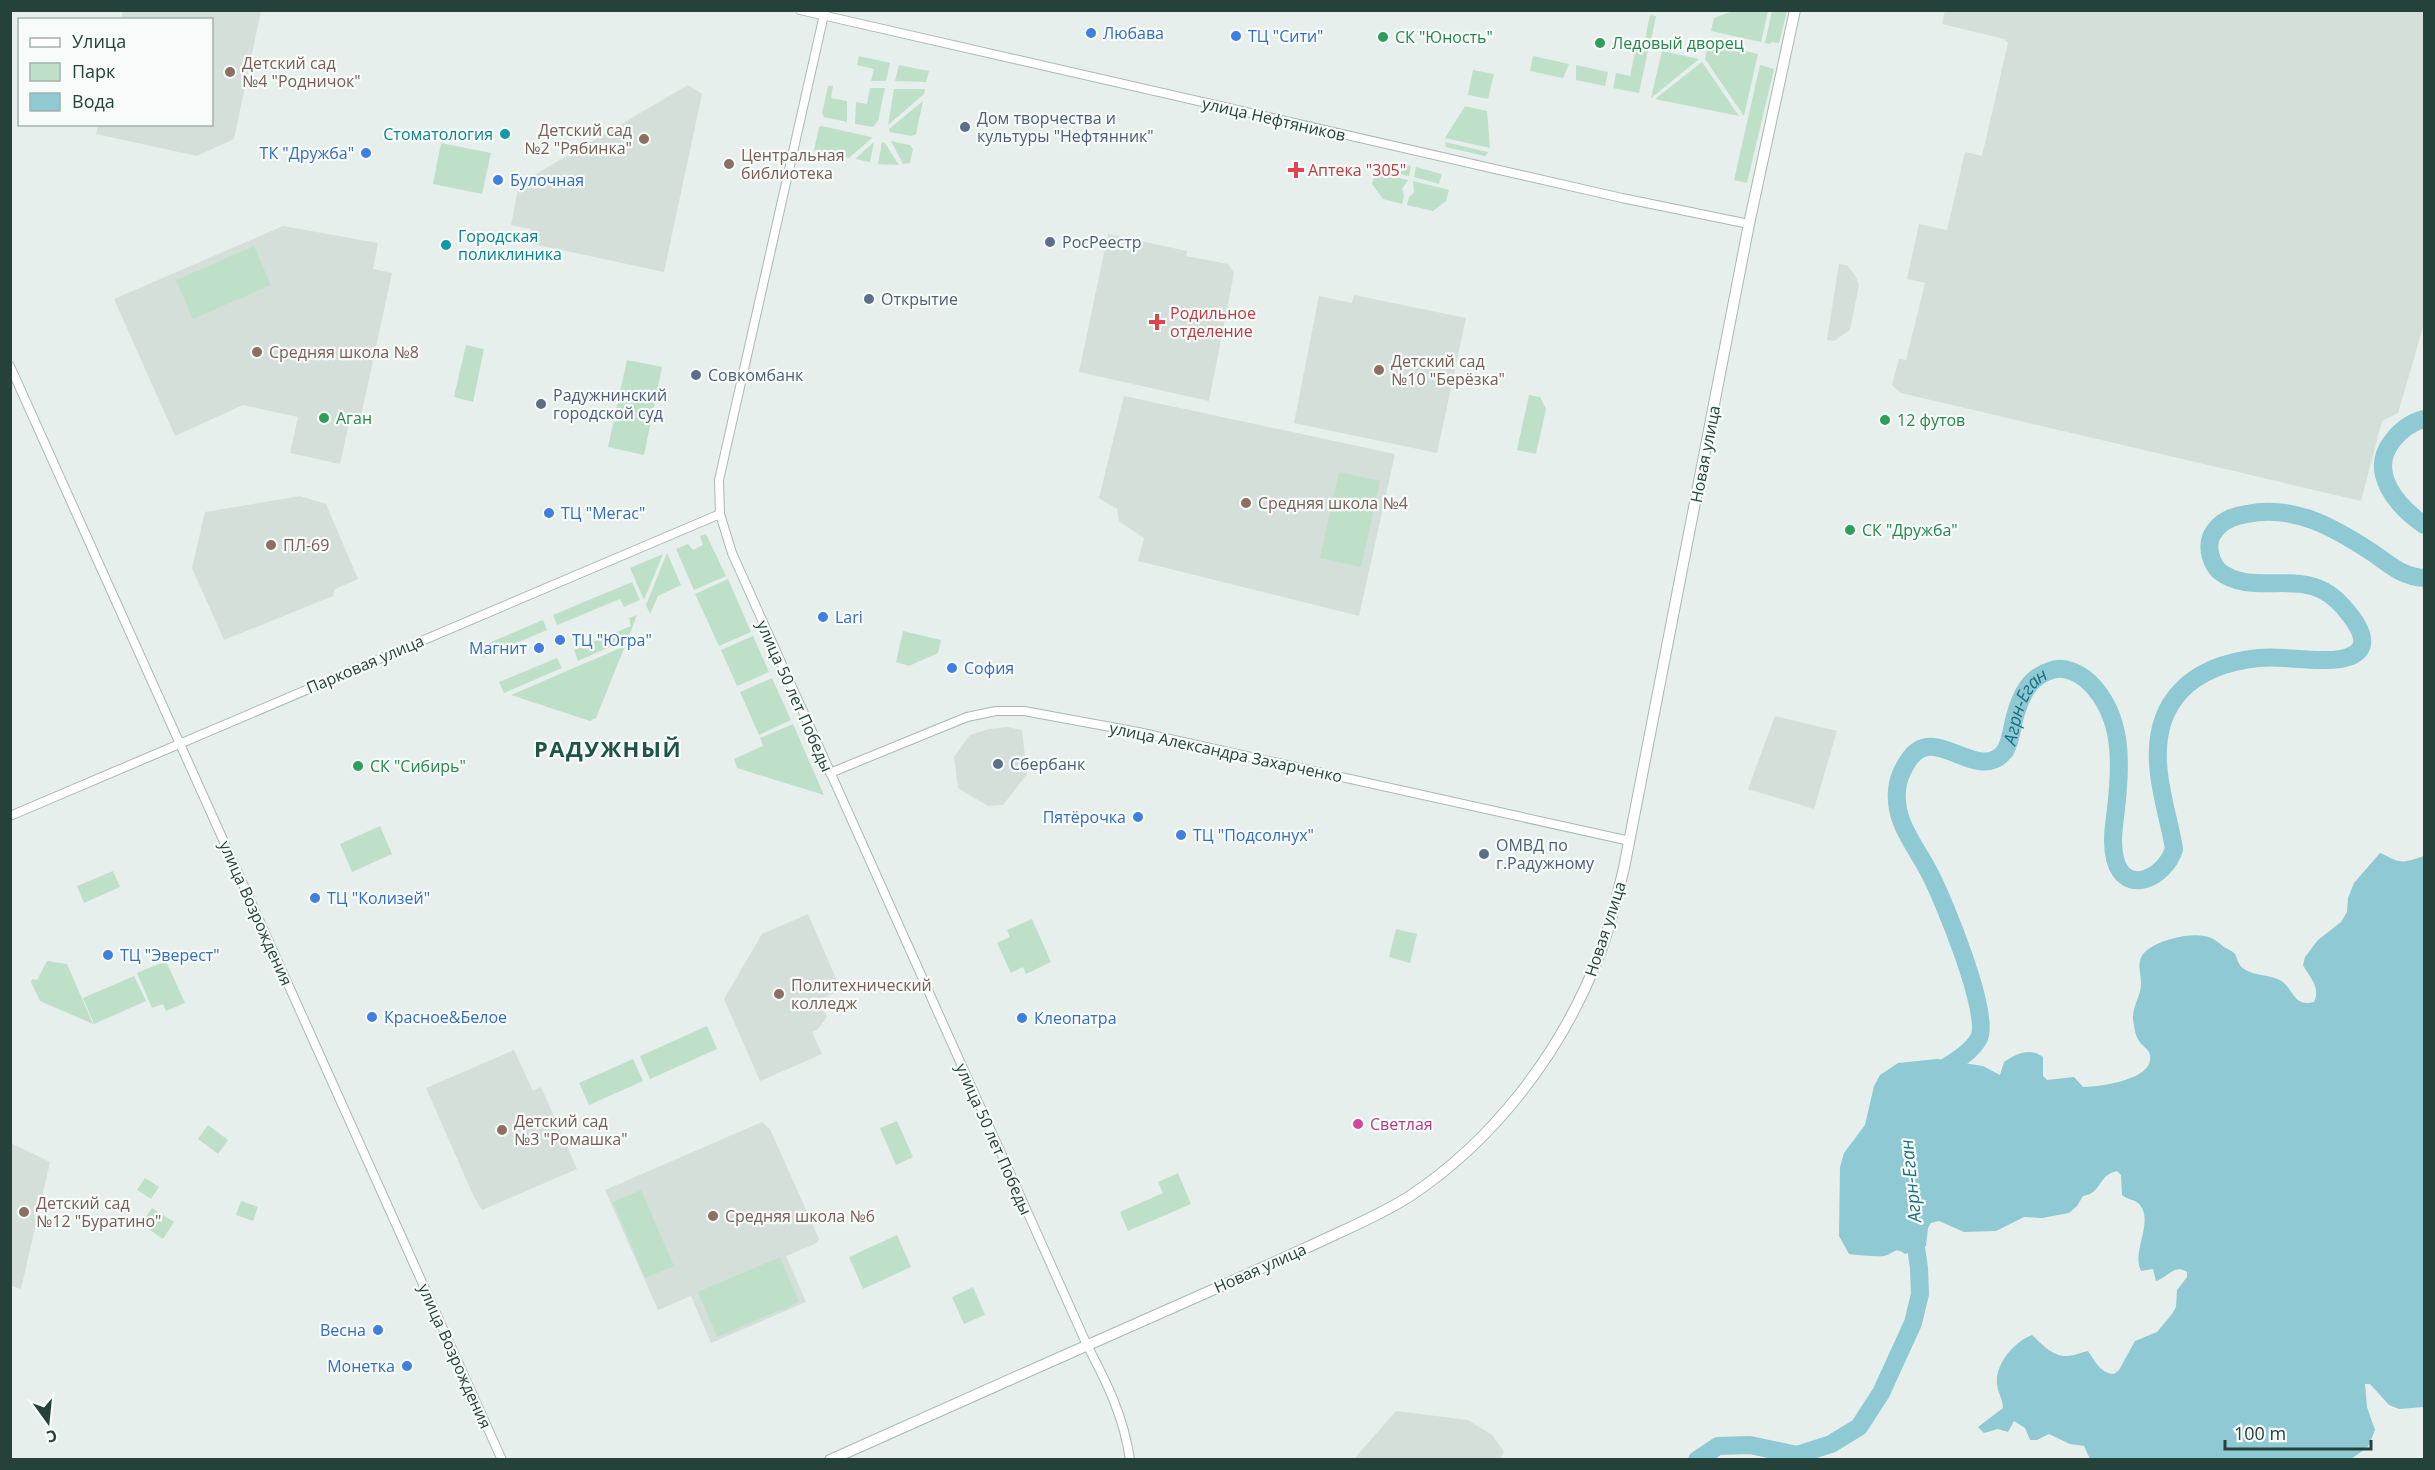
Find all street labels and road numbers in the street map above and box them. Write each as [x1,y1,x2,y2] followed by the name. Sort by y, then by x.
[1200,92,1348,146] street label: улица Нефтяников
[1685,403,1725,505] street label: Новая улица
[752,617,838,775] street label: улица 50 лет Победы
[303,629,427,699] street label: Парковая улица
[1107,717,1345,787] street label: улица Александра Захарченко
[214,837,298,989] street label: улица Возрождения
[1579,879,1631,979] street label: Новая улица
[951,1060,1037,1218] street label: улица 50 лет Победы
[1210,1238,1310,1298] street label: Новая улица
[413,1280,497,1432] street label: улица Возрождения

